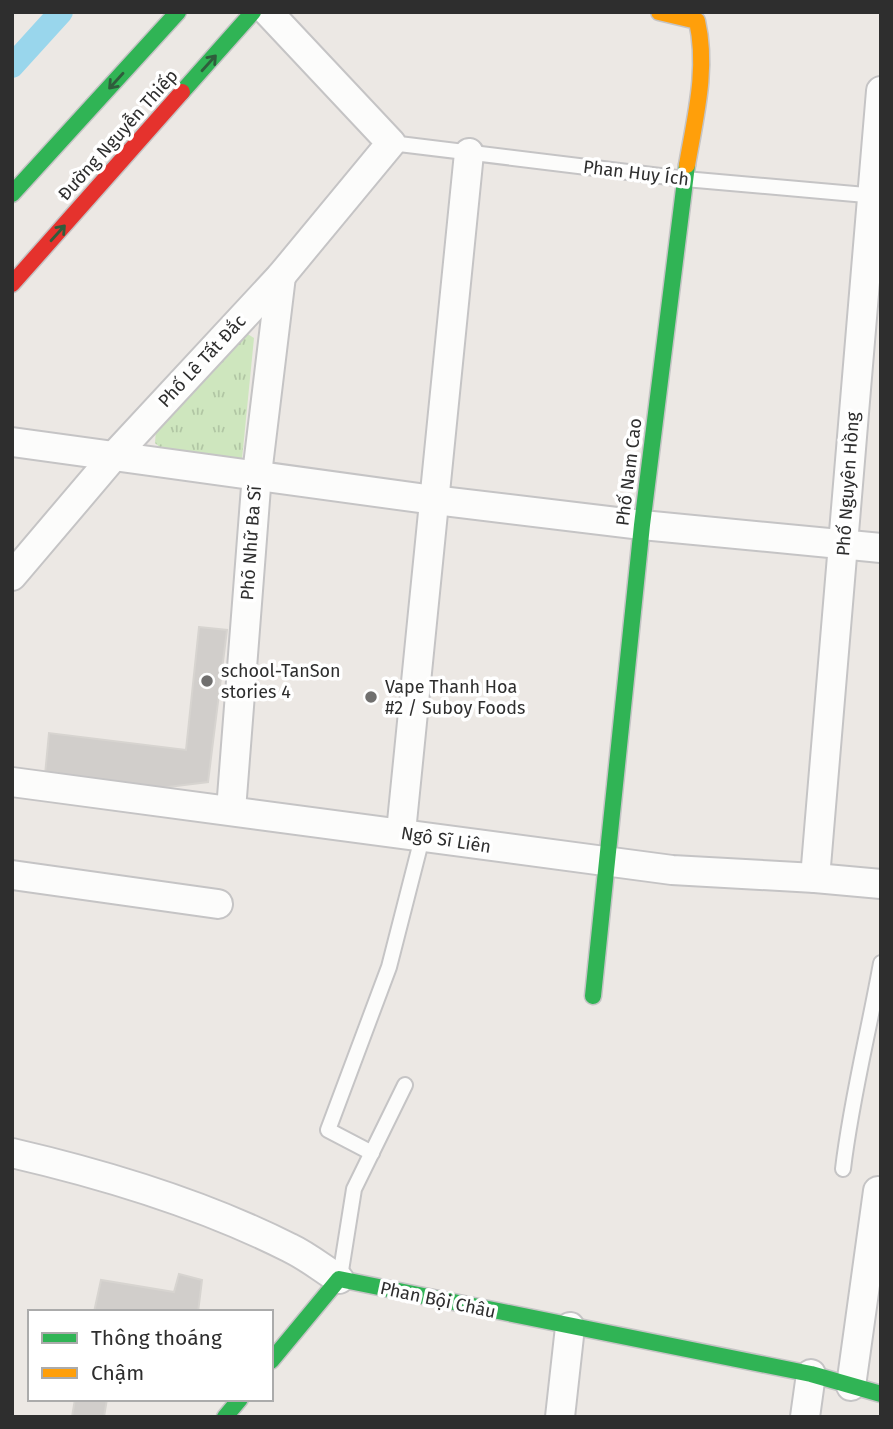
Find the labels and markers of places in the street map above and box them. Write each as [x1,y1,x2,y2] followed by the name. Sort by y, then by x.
[221,660,341,703] place label: school-TanSon stories 4
[199,673,215,689] marker: school-TanSon stories 4
[385,676,525,719] place label: Vape Thanh Hoa #2 / Suboy Foods
[363,689,379,705] marker: Vape Thanh Hoa #2 / Suboy Foods

